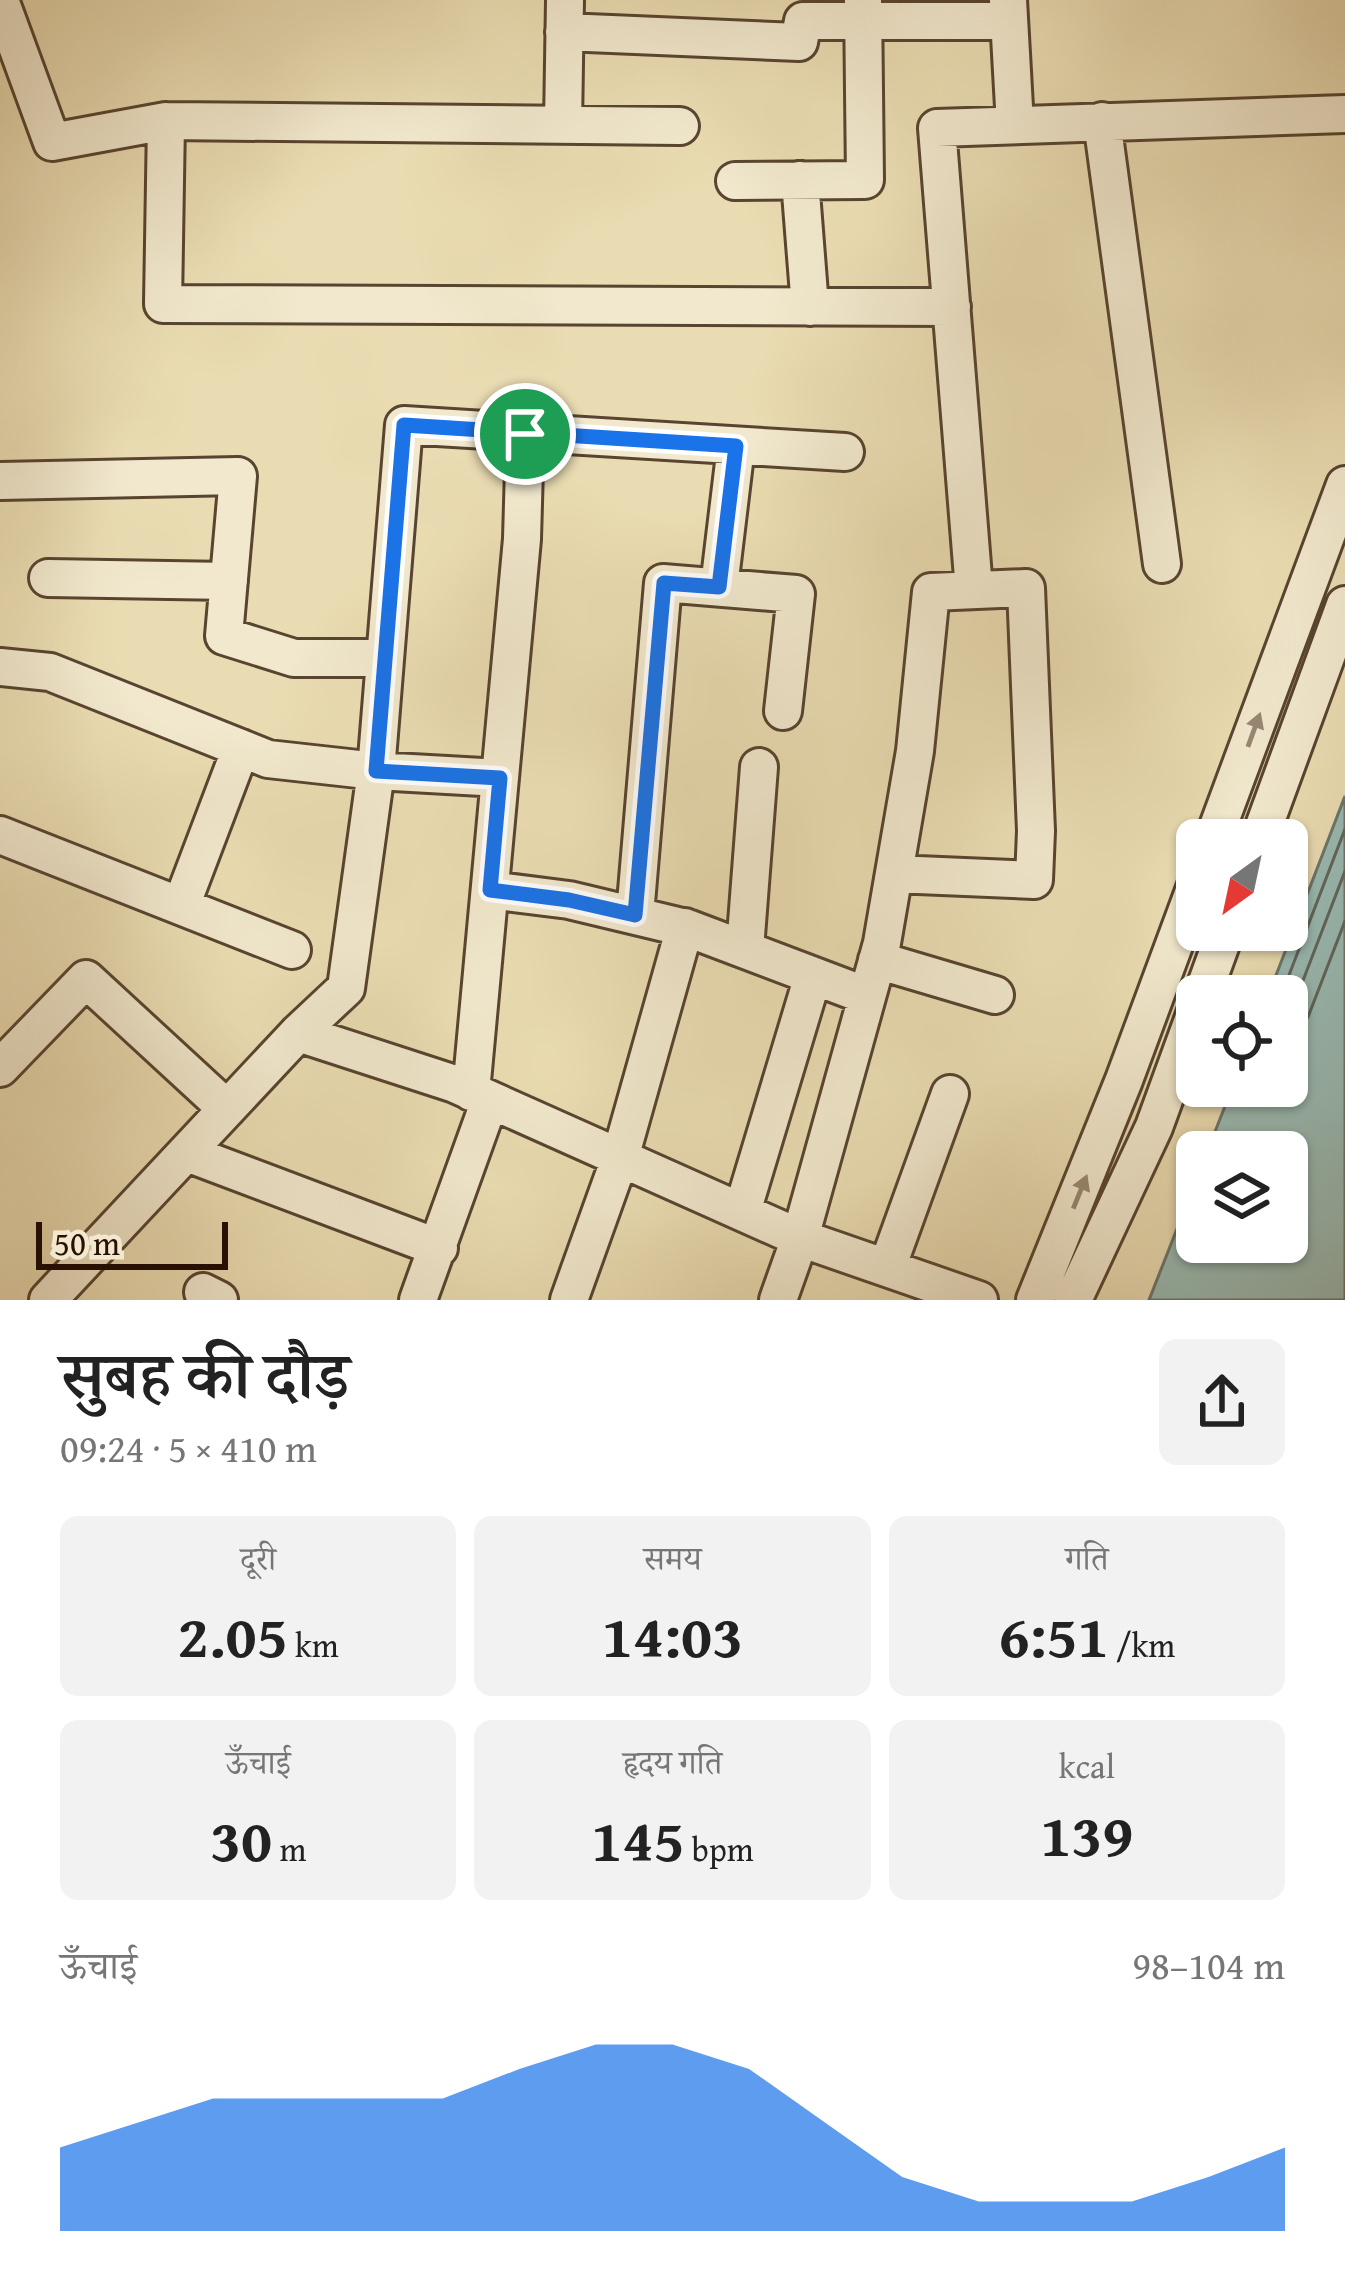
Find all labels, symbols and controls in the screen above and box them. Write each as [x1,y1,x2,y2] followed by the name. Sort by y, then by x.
[474,383,576,485] pin
[492,401,558,467] icon: arrive
[1246,712,1264,748] one-way arrow
[1176,819,1308,951] north arrow
[1176,819,1308,1263] map controls
[1176,975,1308,1107] button: locate
[1176,1131,1308,1263] button: layers
[1071,1174,1090,1210] one-way arrow
[36,1216,228,1269] scale bar
[54,1219,120,1267] text: 50 m
[60,1325,349,1422] text: सुबह की दौड़
[1159,1339,1285,1465] button: share
[60,1419,317,1476] text: 09:24 · 5 × 410 m
[240,1534,276,1582] text: दूरी
[643,1534,702,1582] text: समय
[1065,1534,1108,1582] text: गति
[178,1591,288,1679] text: 2.05
[602,1591,743,1679] text: 14:03
[998,1591,1109,1679] text: 6:51
[288,1621,339,1669] text: km
[1109,1621,1175,1669] text: /km
[226,1738,291,1786] text: ऊँचाई
[623,1738,722,1786] text: हृदय गति
[1059,1742,1115,1790] text: kcal
[1040,1790,1133,1878] text: 139
[210,1795,272,1883] text: 30
[591,1795,685,1883] text: 145
[272,1825,306,1873] text: m
[685,1825,754,1873] text: bpm
[60,1936,137,1993] text: ऊँचाई
[1132,1936,1285,1993] text: 98–104 m

